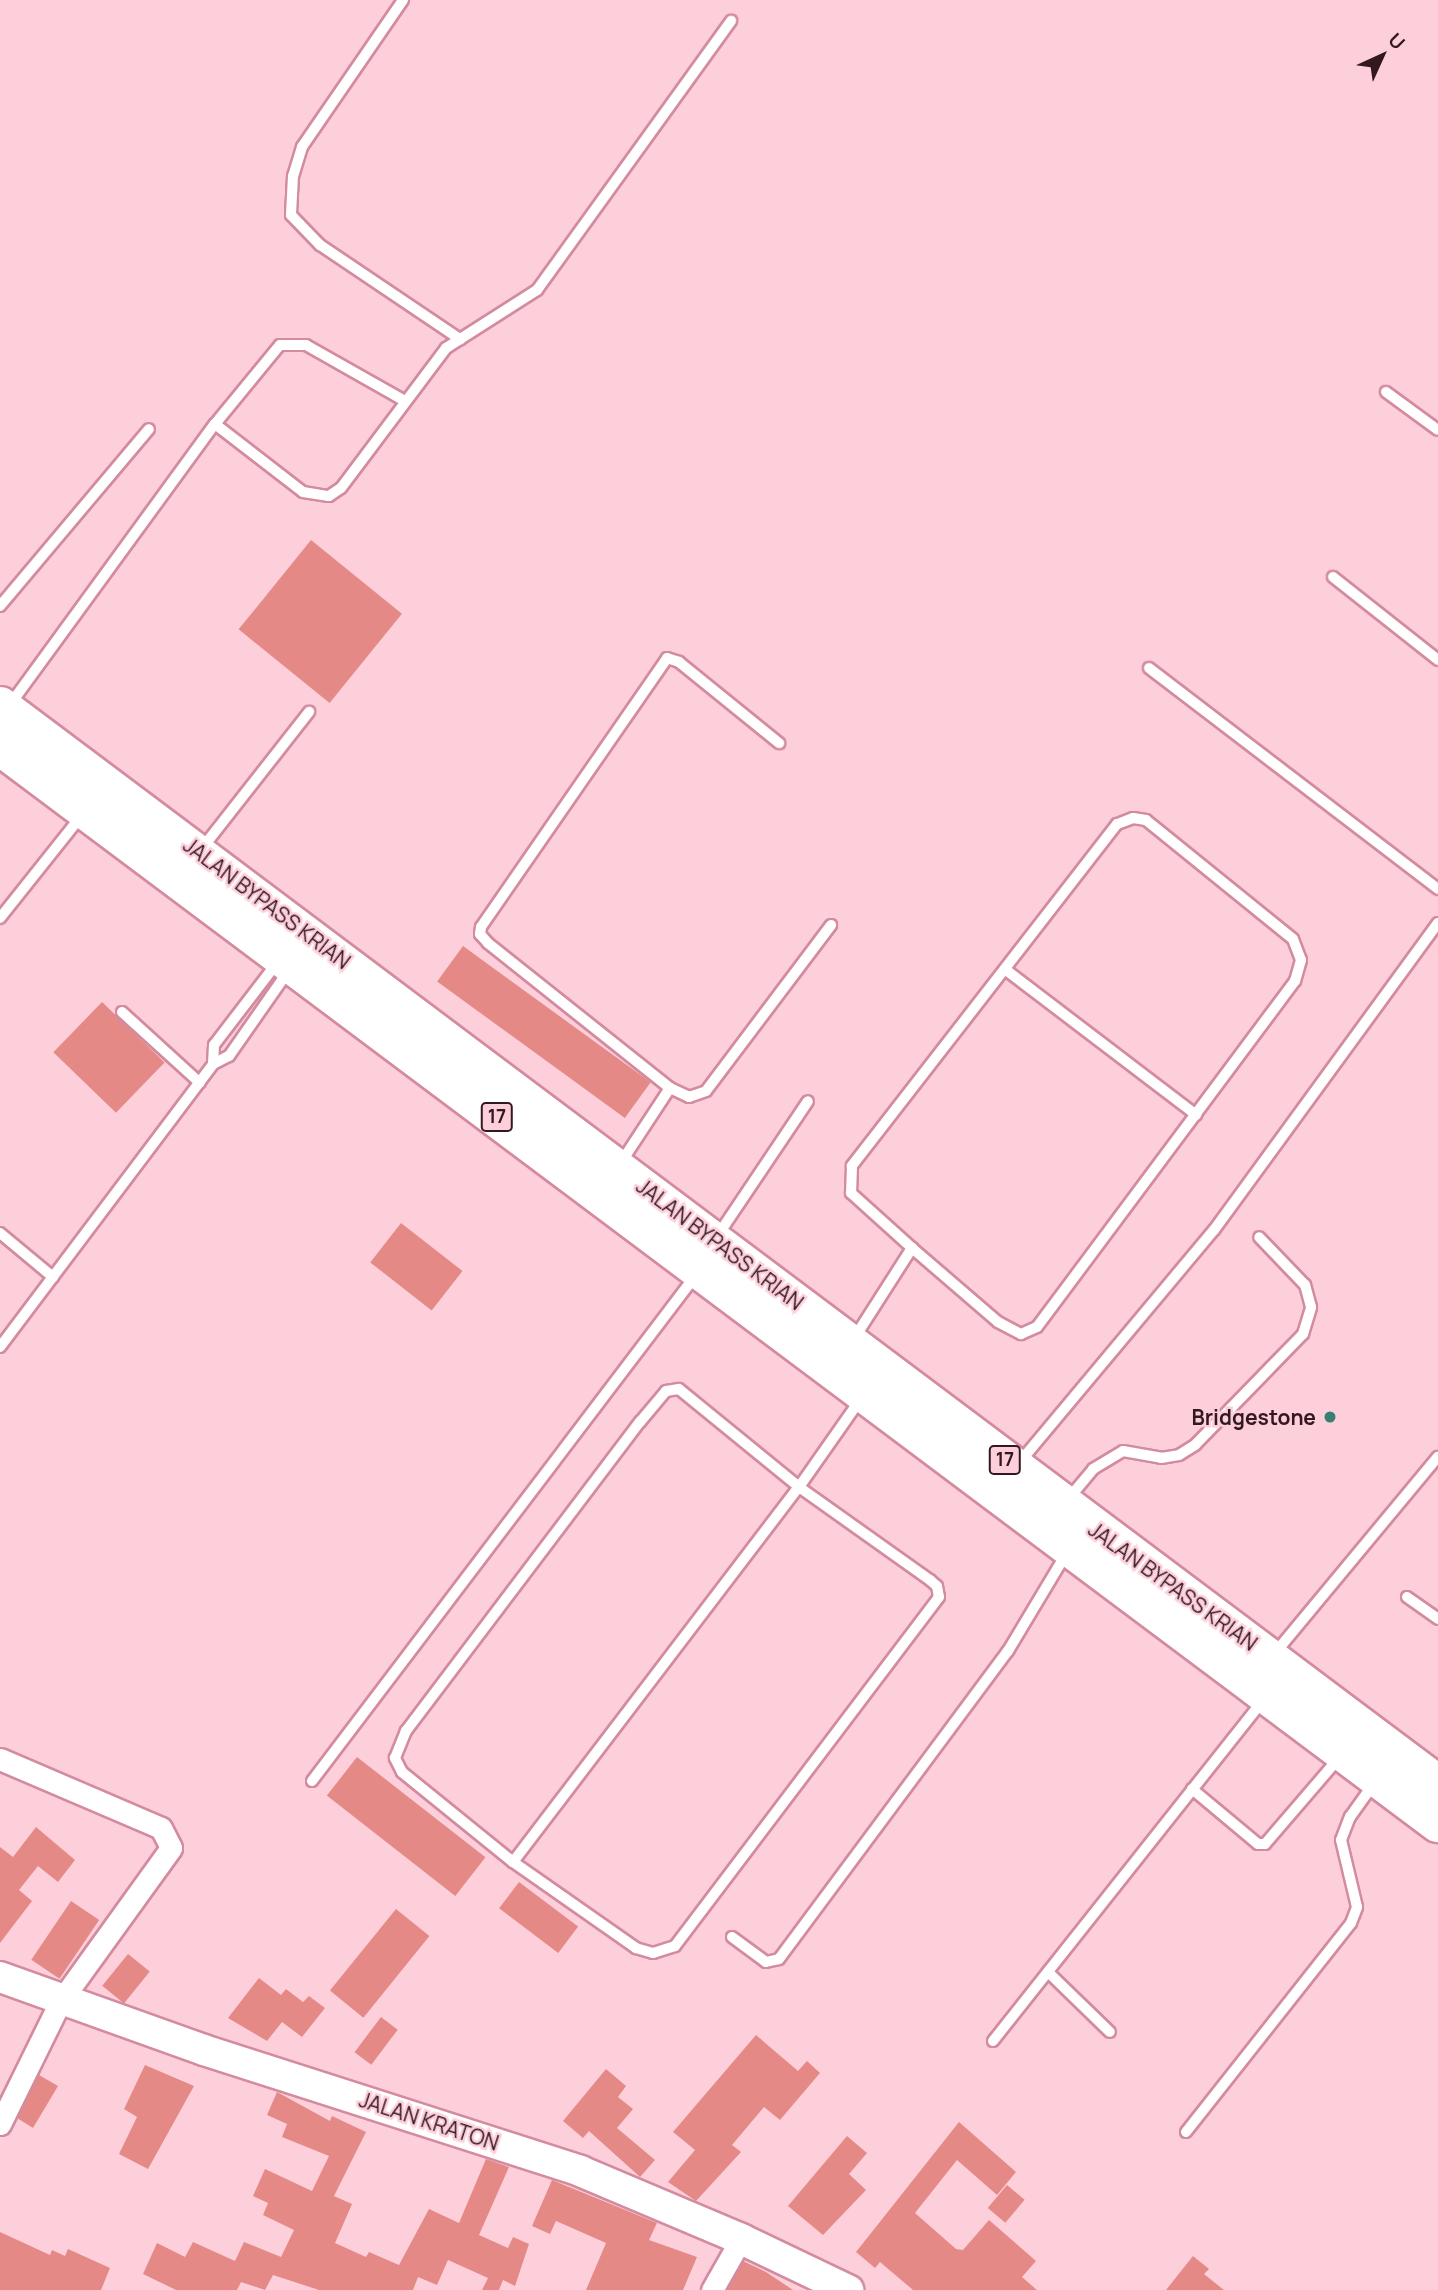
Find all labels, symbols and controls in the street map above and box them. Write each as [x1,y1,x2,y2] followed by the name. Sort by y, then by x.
[1347,21,1417,91] north arrow
[1383,27,1411,55] text: U
[179,832,355,974] street label: JALAN BYPASS KRIAN
[480,1102,514,1133] road number: 17
[632,1173,808,1315] street label: JALAN BYPASS KRIAN
[1191,1404,1316,1430] place label: Bridgestone
[1322,1409,1338,1425] marker: Bridgestone
[988,1444,1023,1476] road number: 17
[1084,1516,1262,1656] street label: JALAN BYPASS KRIAN
[356,2087,502,2155] street label: JALAN KRATON

